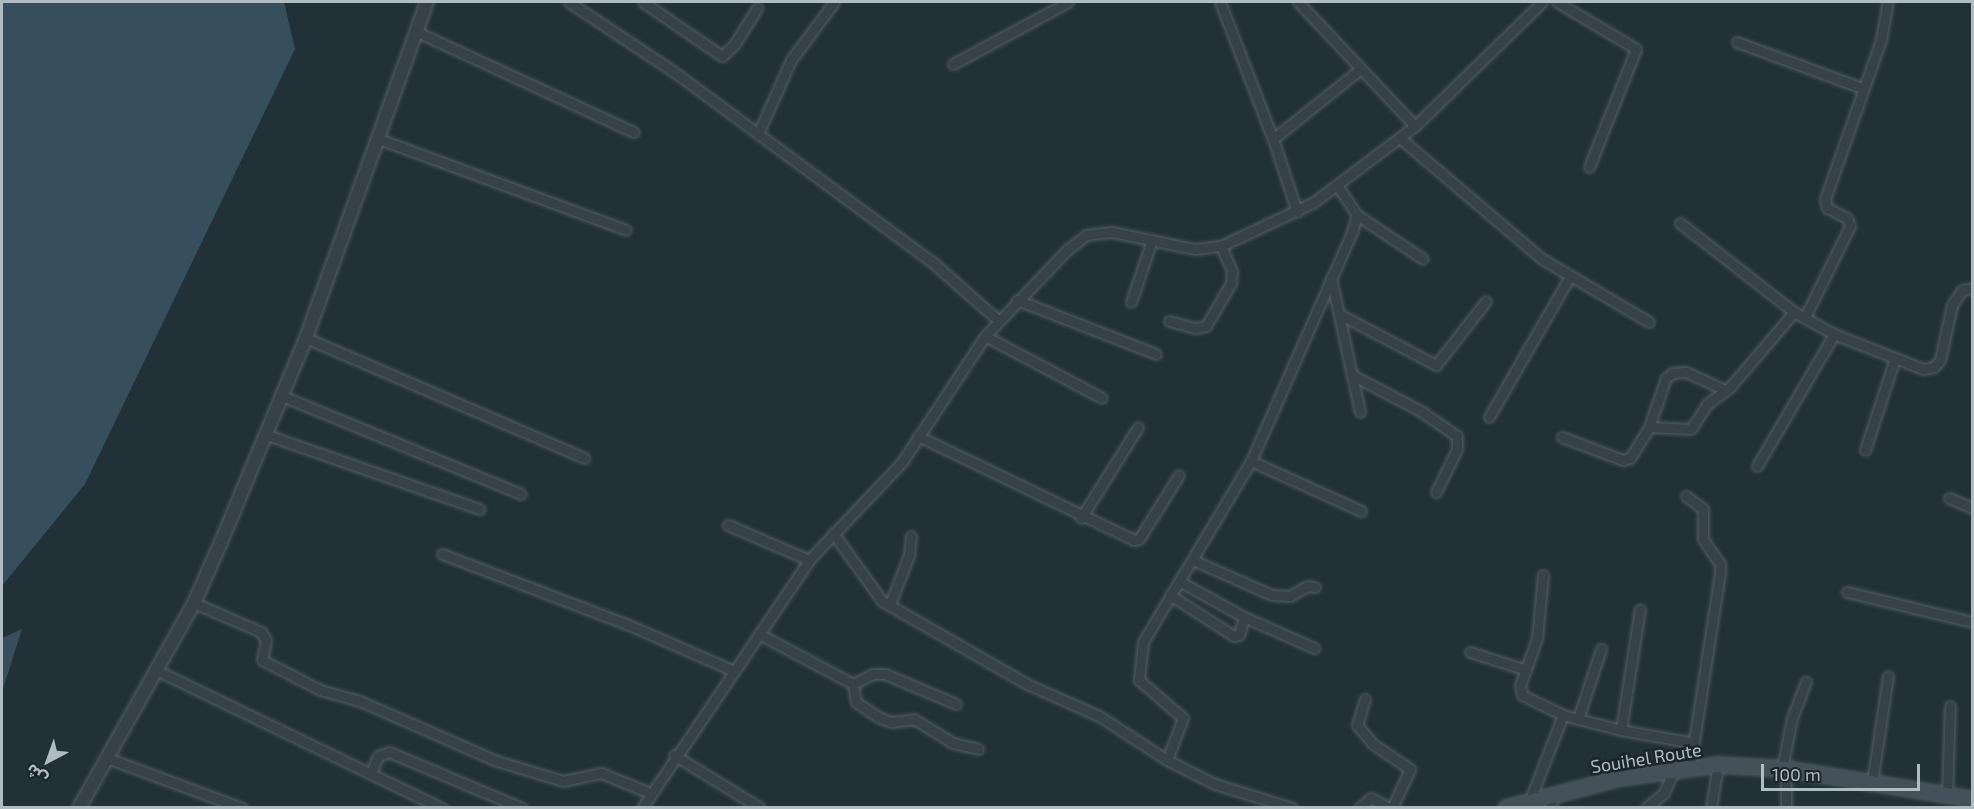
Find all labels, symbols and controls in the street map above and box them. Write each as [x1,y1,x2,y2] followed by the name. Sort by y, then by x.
[18,731,78,791] north arrow
[1589,739,1703,777] street label: Souihel Route
[1764,752,1923,790] scale bar
[21,761,50,789] text: ش
[1772,763,1821,785] text: 100 m

